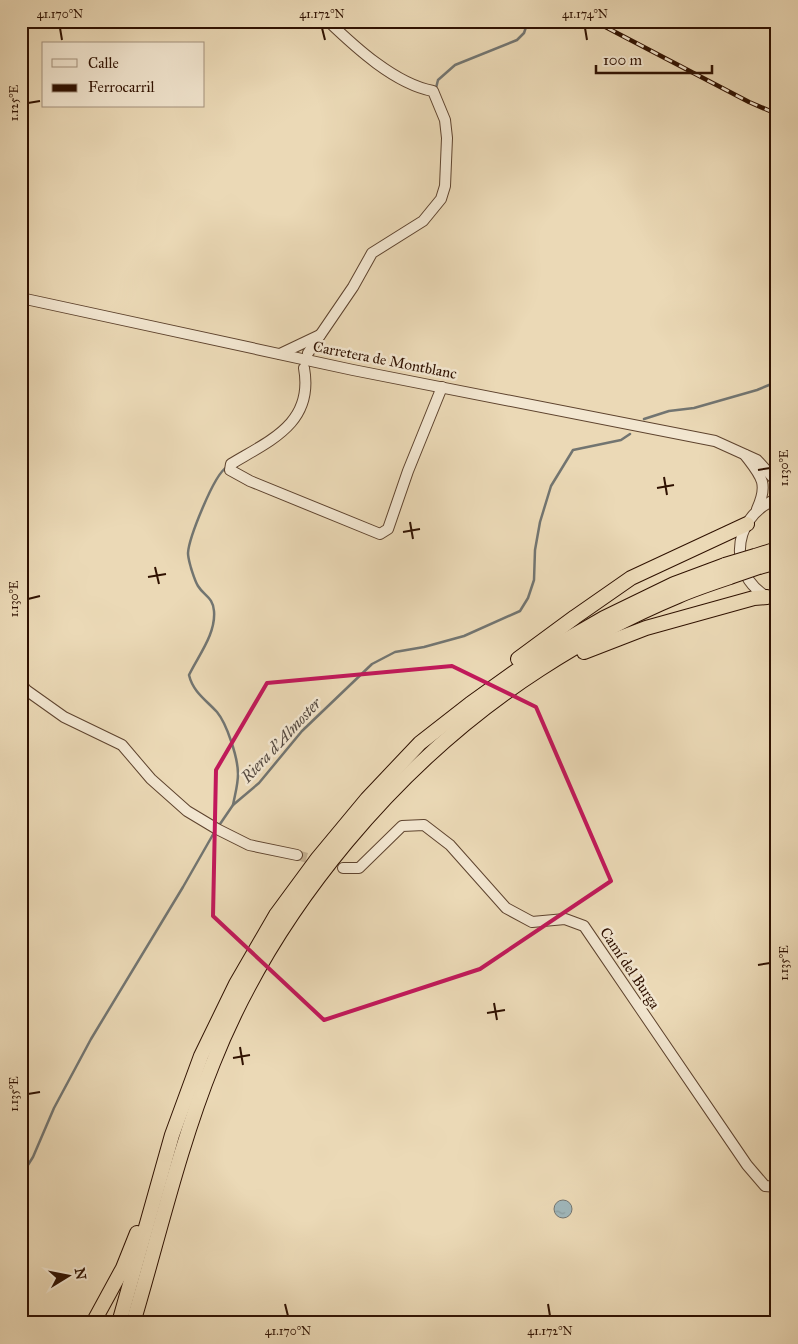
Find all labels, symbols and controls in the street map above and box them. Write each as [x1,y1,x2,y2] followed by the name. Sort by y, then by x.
[37,7,83,21] text: 41.170°N
[299,7,345,21] text: 41.172°N
[562,7,608,21] text: 41.174°N
[42,42,205,108] legend
[596,42,712,74] scale bar
[603,51,643,69] text: 100 m
[88,54,119,72] text: Calle
[88,78,156,96] text: Ferrocarril
[7,84,21,121] text: 1.125°E
[312,337,458,383] street label: Carretera de Montblanc
[777,449,791,486] text: 1.130°E
[7,580,21,617] text: 1.130°E
[236,693,326,787] water label: Riera d'Almoster
[596,924,664,1013] street label: Camí del Burga
[777,945,791,981] text: 1.135°E
[7,1076,21,1112] text: 1.135°E
[42,1252,92,1302] north arrow
[71,1267,90,1281] text: N
[265,1324,311,1338] text: 41.170°N
[527,1324,573,1338] text: 41.172°N

